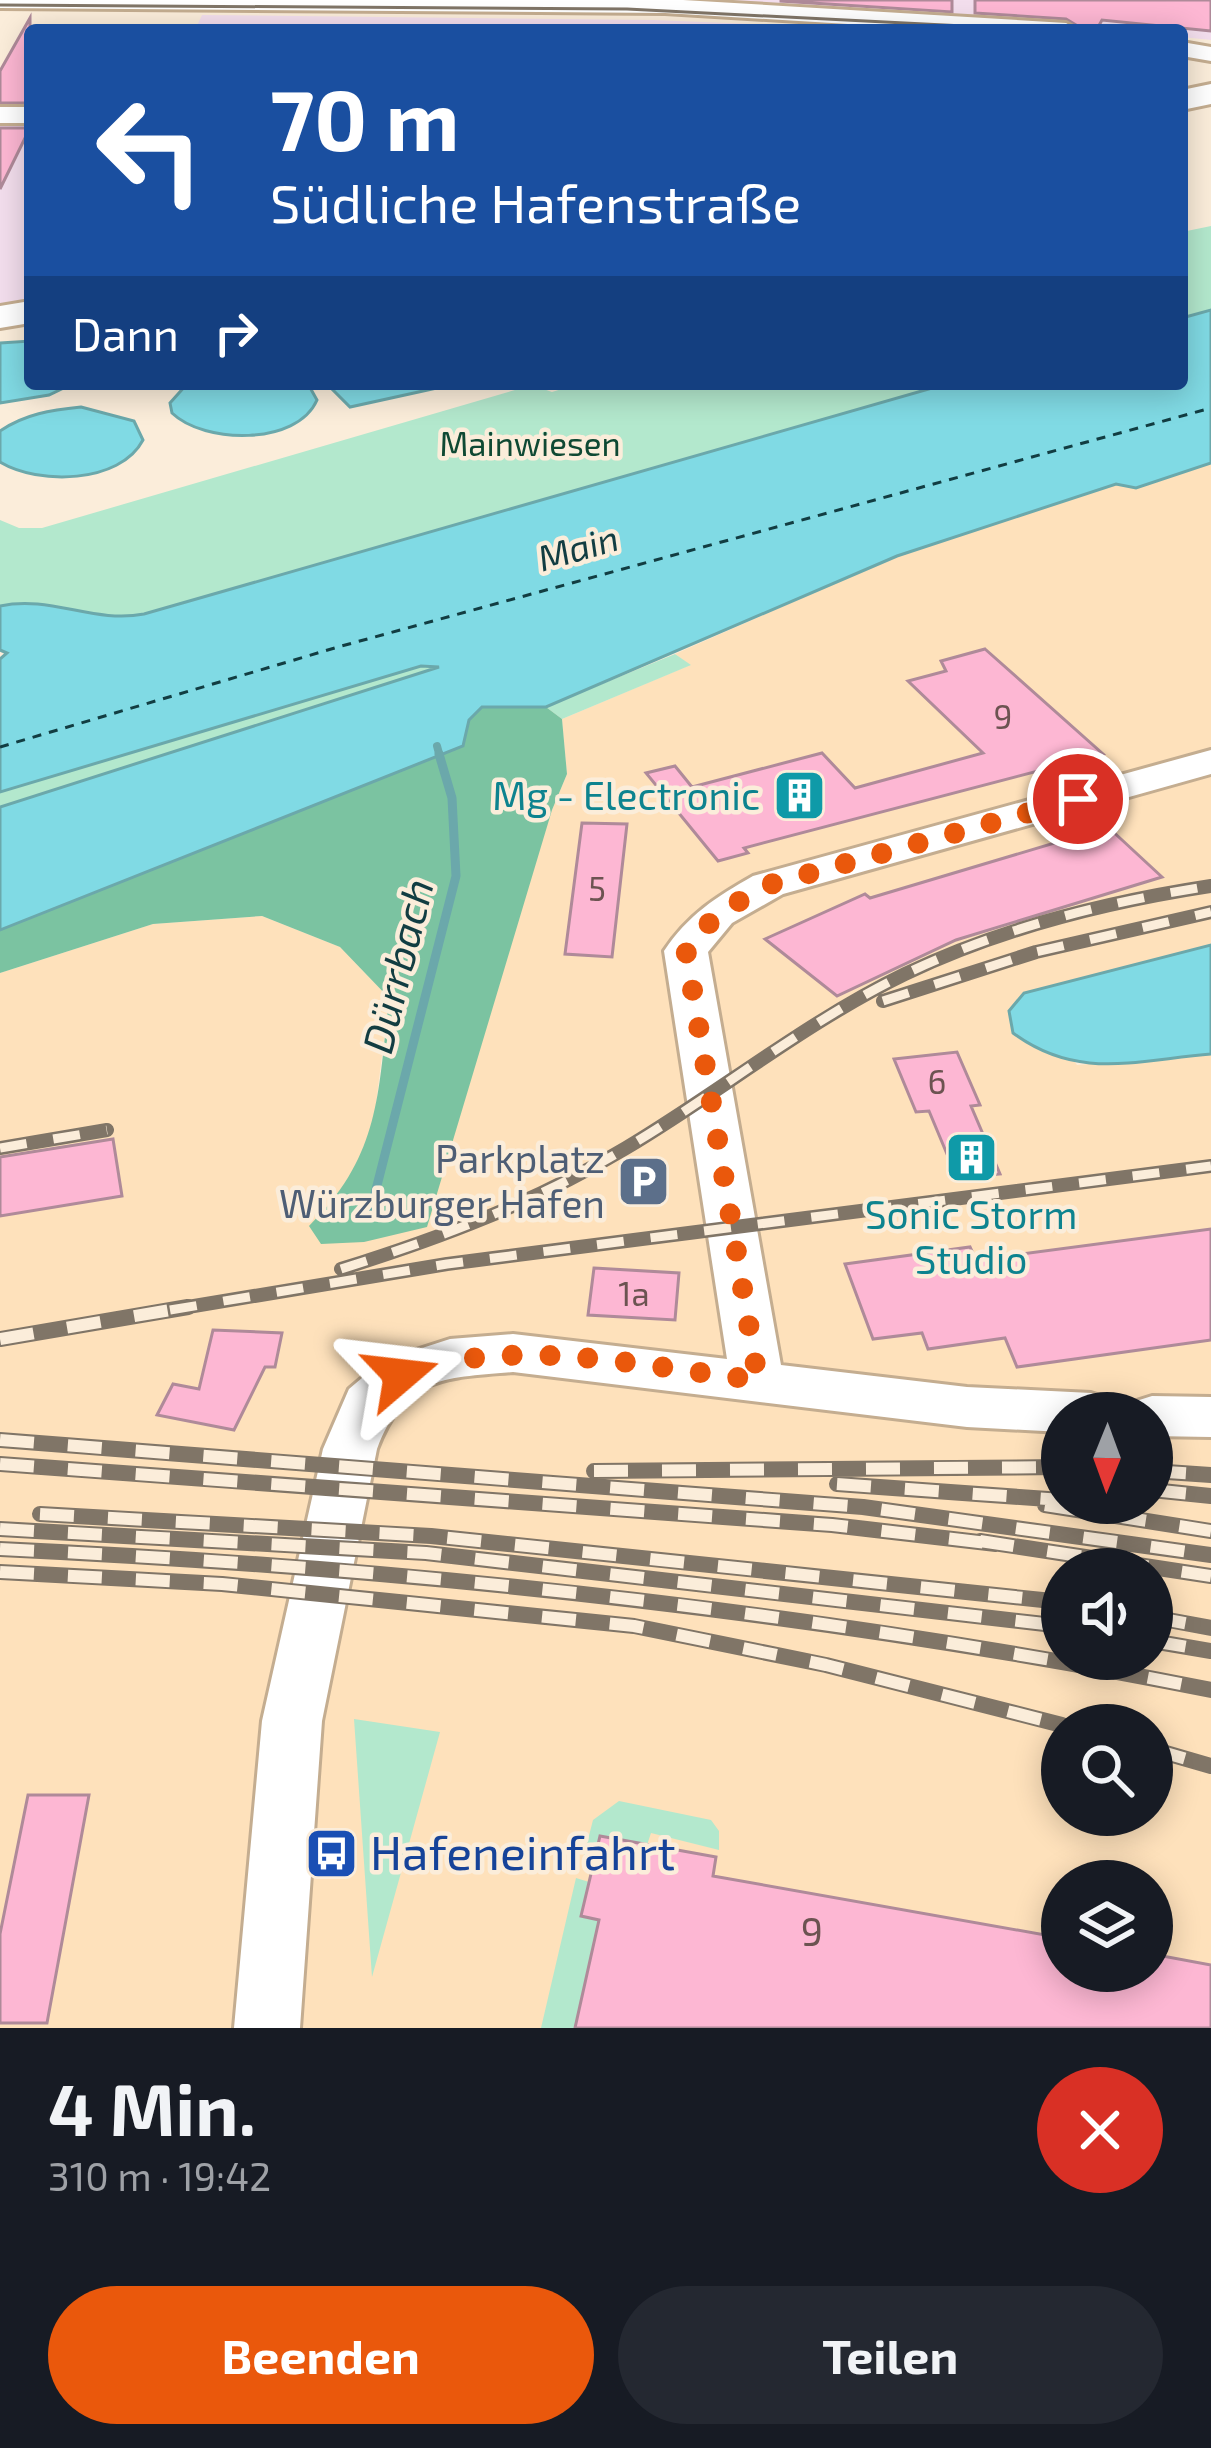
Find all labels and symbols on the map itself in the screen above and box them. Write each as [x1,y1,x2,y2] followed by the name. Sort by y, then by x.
[439,423,621,463] park label: Mainwiesen
[532,515,623,579] water label: Main
[994,696,1012,736] house number: 9
[1027,748,1129,850] pin
[771,768,827,824] building icon: Mg - Electronic
[492,771,760,818] place label: Mg - Electronic
[588,868,606,908] house number: 5
[350,873,442,1058] water label: Dürrbach
[928,1061,946,1101] house number: 6
[943,1130,999,1186] building icon: Sonic Storm Studio
[279,1134,605,1226] place label: Parkplatz Würzburger Hafen
[616,1153,672,1209] parking icon: Parkplatz Würzburger Hafen
[865,1190,1077,1282] place label: Sonic Storm Studio
[618,1273,650,1313] house number: 1a
[338,1312,464,1438] position arrow
[1041,1392,1173,1524] north arrow
[370,1822,676,1880] place label: Hafeneinfahrt
[303,1825,359,1881] bus stop icon: Hafeneinfahrt
[801,1907,823,1954] house number: 9

